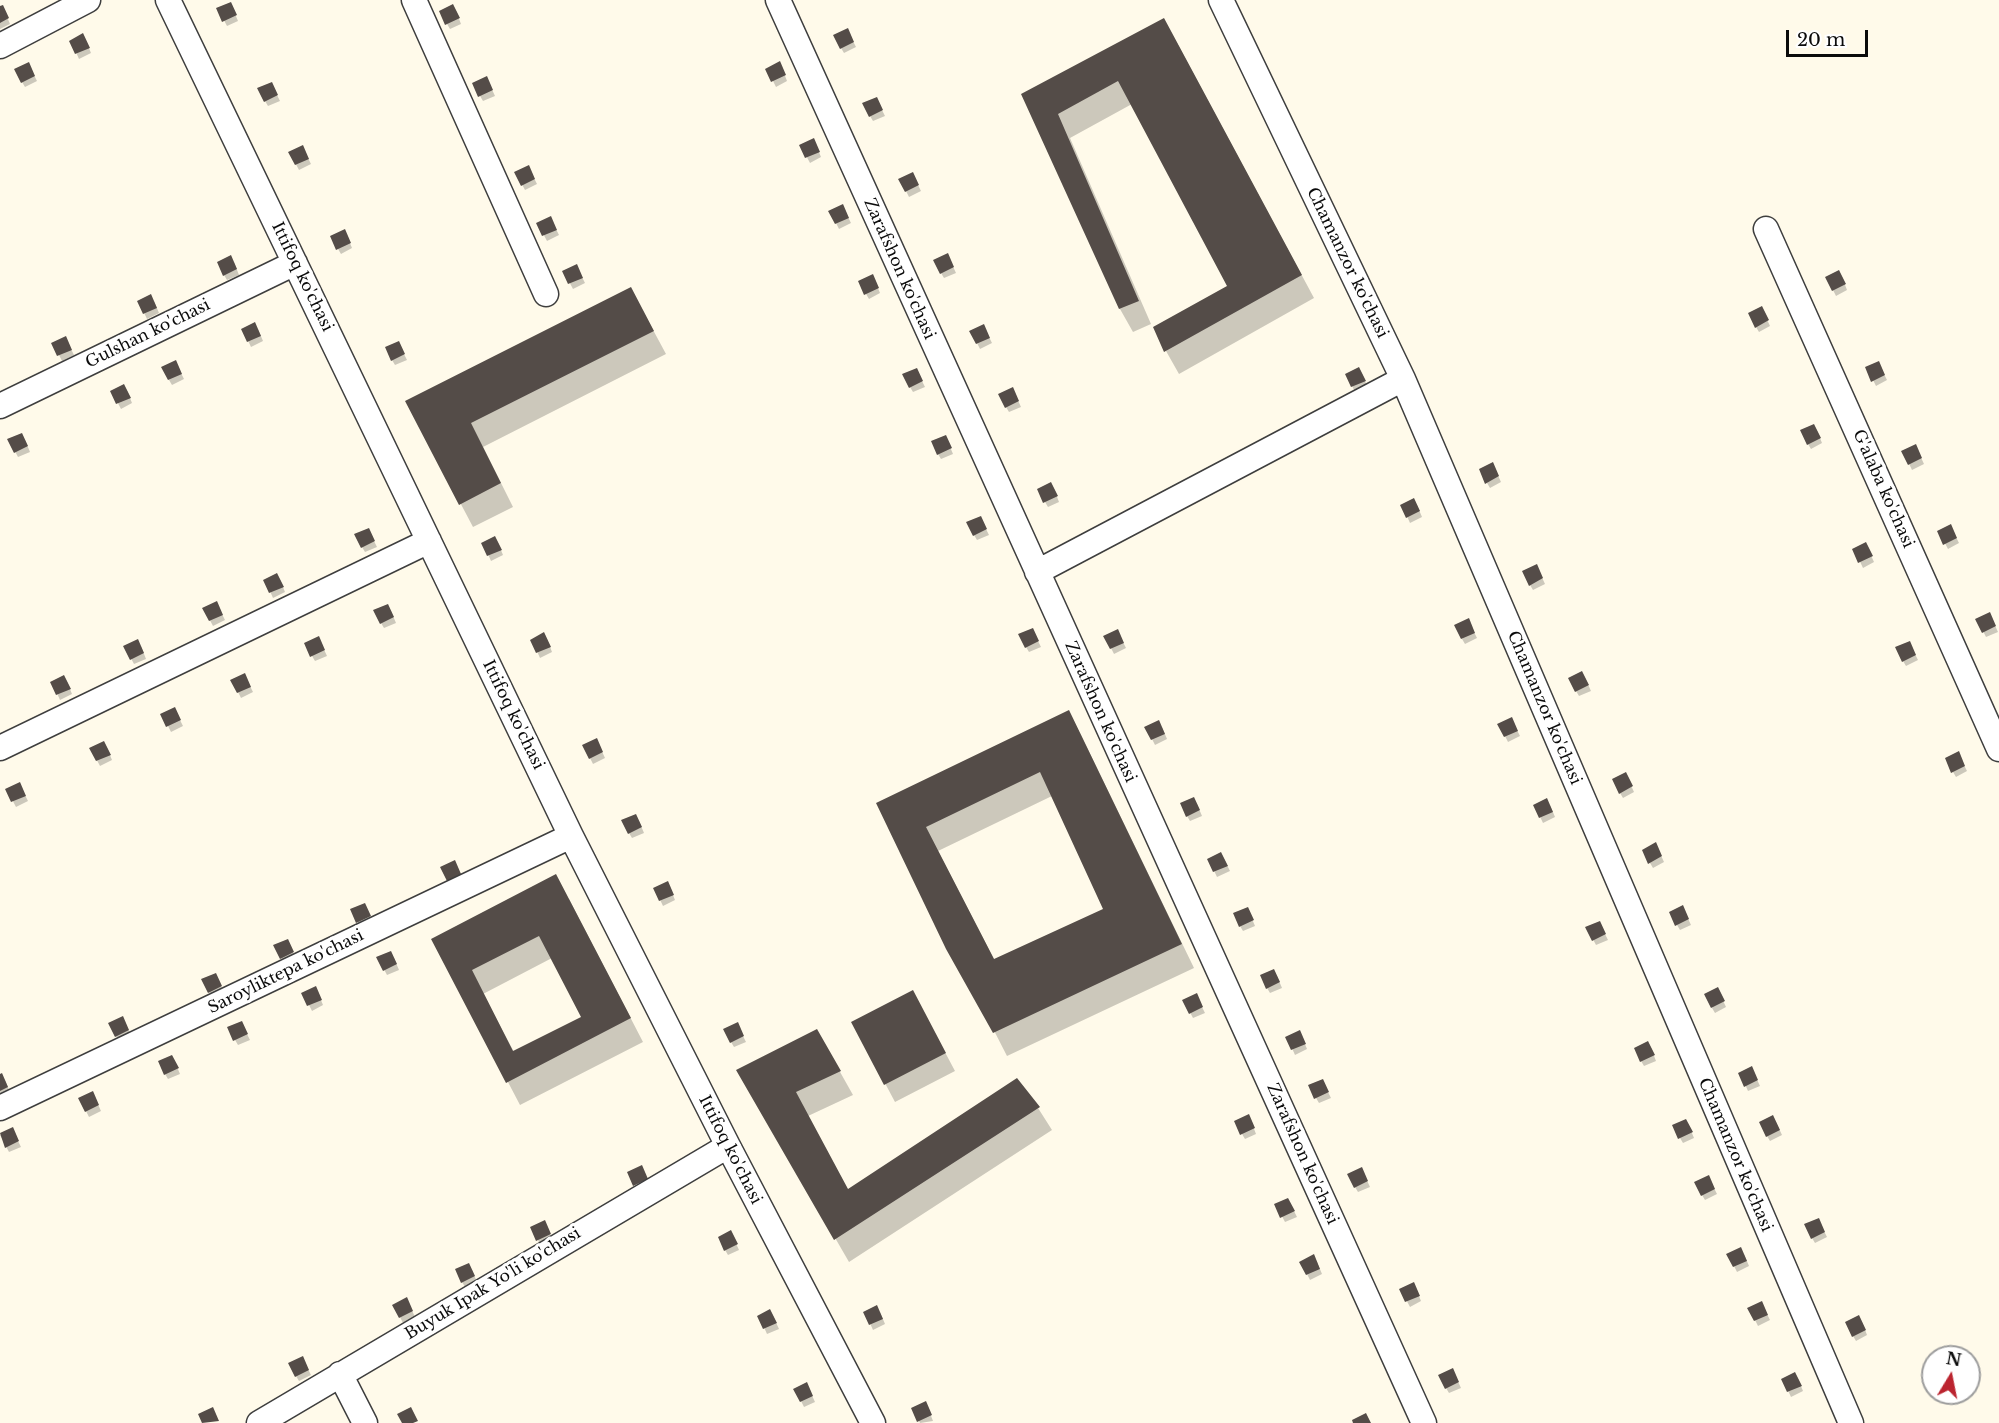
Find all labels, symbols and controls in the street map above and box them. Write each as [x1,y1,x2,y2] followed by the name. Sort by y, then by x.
[1789,18,1872,56] scale bar
[1797,29,1845,51] text: 20 m
[1302,185,1392,341] street label: Chamanzor ko'chasi
[859,196,939,342] street label: Zarafshon ko'chasi
[267,219,337,335] street label: Ittifoq ko'chasi
[83,296,213,372] street label: Gulshan ko'chasi
[1848,427,1918,551] street label: G'alaba ko'chasi
[1503,628,1585,788] street label: Chamanzor ko'chasi
[1060,639,1140,785] street label: Zarafshon ko'chasi
[478,657,548,773] street label: Ittifoq ko'chasi
[205,926,367,1018] street label: Saroyliktepa ko'chasi
[1694,1075,1776,1235] street label: Chamanzor ko'chasi
[1262,1081,1342,1227] street label: Zarafshon ko'chasi
[694,1092,766,1208] street label: Ittifoq ko'chasi
[402,1224,584,1344] street label: Buyuk Ipak Yo'li ko'chasi
[1921,1345,1981,1405] north arrow
[1945,1348,1963,1370] text: N

